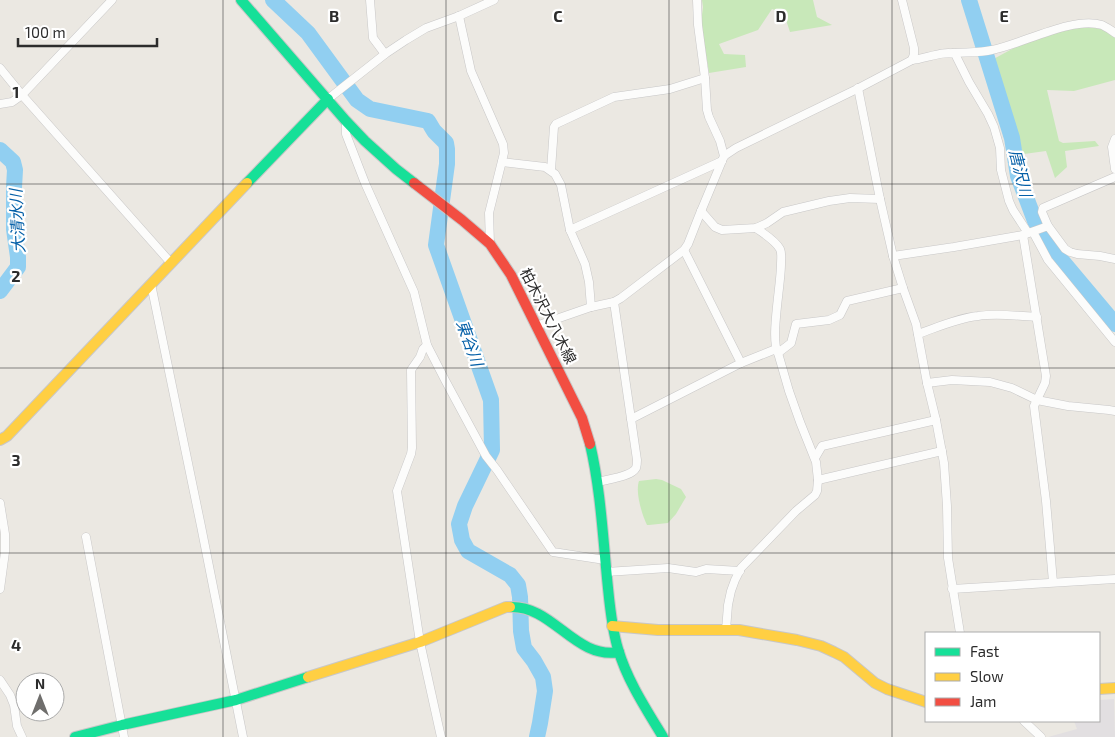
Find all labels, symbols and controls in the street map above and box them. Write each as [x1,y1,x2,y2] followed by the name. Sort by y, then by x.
[329,6,339,25] text: B
[553,6,563,25] text: C
[776,6,787,25] text: D
[999,6,1009,25] text: E
[18,15,156,47] scale bar
[25,23,66,41] text: 100 m
[13,82,19,101] text: 1
[1006,147,1037,200] water label: 唐沢川
[5,187,28,253] water label: 大清水川
[517,265,581,366] street label: 柏木沢大八木線
[11,266,21,285] text: 2
[453,317,488,371] water label: 東谷川
[11,450,21,469] text: 3
[925,632,1100,722] legend
[11,635,21,654] text: 4
[970,642,1000,660] text: Fast
[970,667,1004,685] text: Slow
[15,672,65,722] north arrow
[35,675,45,692] text: N
[970,692,996,710] text: Jam

